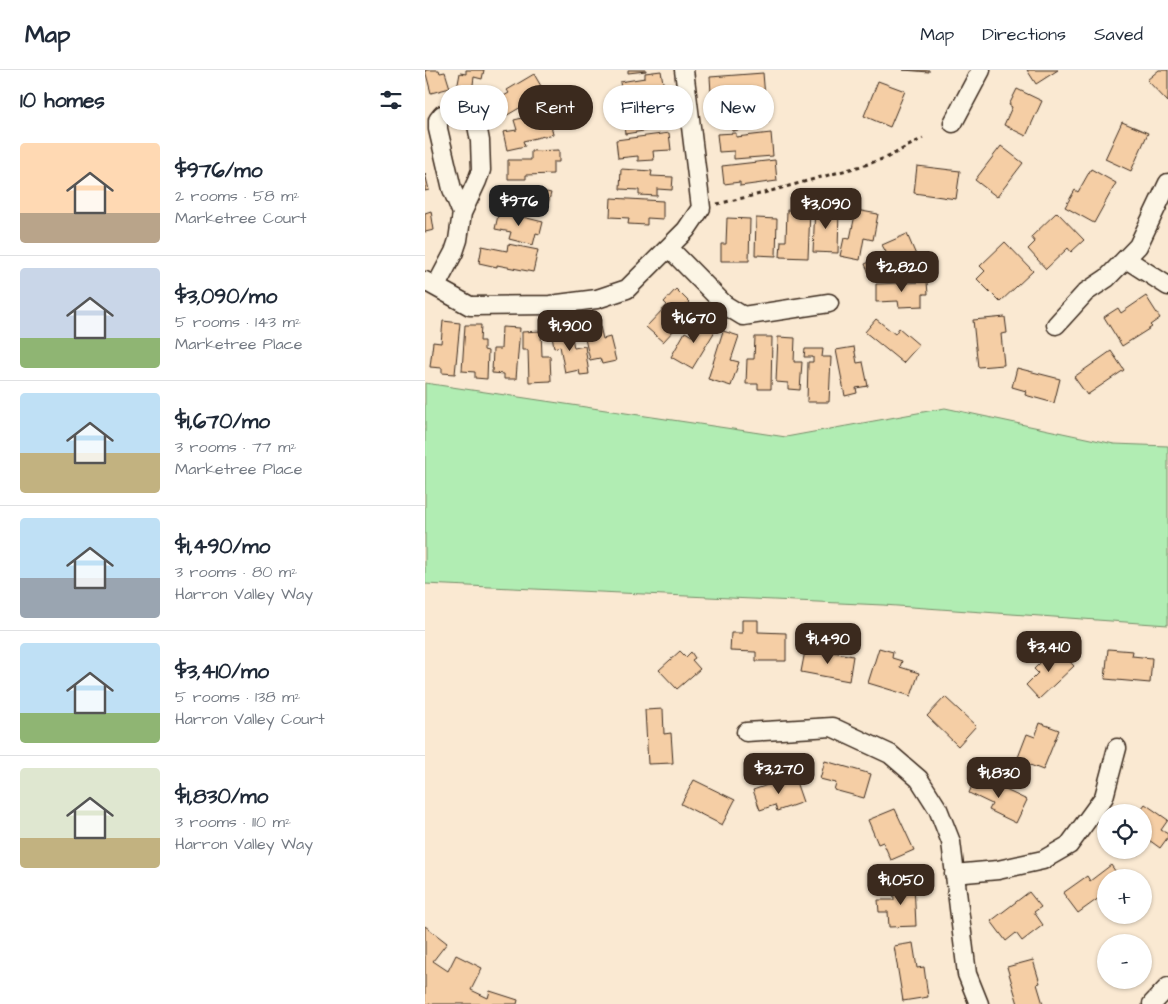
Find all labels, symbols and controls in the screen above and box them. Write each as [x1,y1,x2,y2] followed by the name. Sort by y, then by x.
[25,18,70,52] text: Map
[920,22,954,47] text: Map
[982,22,1066,47] text: Directions
[1094,22,1143,47] text: Saved
[440,85,508,130] chip: Buy
[518,85,593,130] chip: Rent
[603,85,693,130] chip: Filters
[703,85,774,130] chip: New
[20,86,105,115] text: 10 homes
[377,86,405,114] icon: filters
[175,156,262,185] text: $976/mo
[60,163,120,223] icon: home
[489,184,549,227] pin: $976
[175,185,300,207] text: 2 rooms · 58 m²
[785,188,867,230] pin: $3,090
[500,190,538,212] text: $976
[801,193,851,215] text: $3,090
[175,207,306,229] text: Marketree Court
[861,250,943,293] pin: $2,820
[877,256,927,278] text: $2,820
[175,282,277,311] text: $3,090/mo
[60,288,120,348] icon: home
[653,302,735,344] pin: $1,670
[672,307,716,329] text: $1,670
[529,310,611,352] pin: $1,900
[175,311,301,333] text: 5 rooms · 143 m²
[548,315,592,337] text: $1,900
[175,333,302,355] text: Marketree Place
[175,407,270,436] text: $1,670/mo
[60,413,120,473] icon: home
[175,436,296,458] text: 3 rooms · 77 m²
[175,458,302,480] text: Marketree Place
[175,532,270,561] text: $1,490/mo
[60,538,120,598] icon: home
[175,561,297,583] text: 3 rooms · 80 m²
[175,583,313,605] text: Harron Valley Way
[787,622,869,665] pin: $1,490
[806,628,850,650] text: $1,490
[1008,630,1090,673] pin: $3,410
[1028,636,1070,658] text: $3,410
[175,657,269,686] text: $3,410/mo
[60,663,120,723] icon: home
[175,686,301,708] text: 5 rooms · 138 m²
[175,708,325,730] text: Harron Valley Court
[738,752,820,795] pin: $3,270
[958,756,1040,799] pin: $1,830
[755,758,803,780] text: $3,270
[978,762,1020,784] text: $1,830
[175,782,268,811] text: $1,830/mo
[60,788,120,848] icon: home
[1097,804,1152,989] map controls
[1097,804,1152,859] button: locate
[175,811,291,833] text: 3 rooms · 110 m²
[175,833,313,855] text: Harron Valley Way
[860,864,942,906] pin: $1,050
[878,869,924,891] text: $1,050
[1097,869,1152,924] button: +
[1097,934,1152,989] button: −

